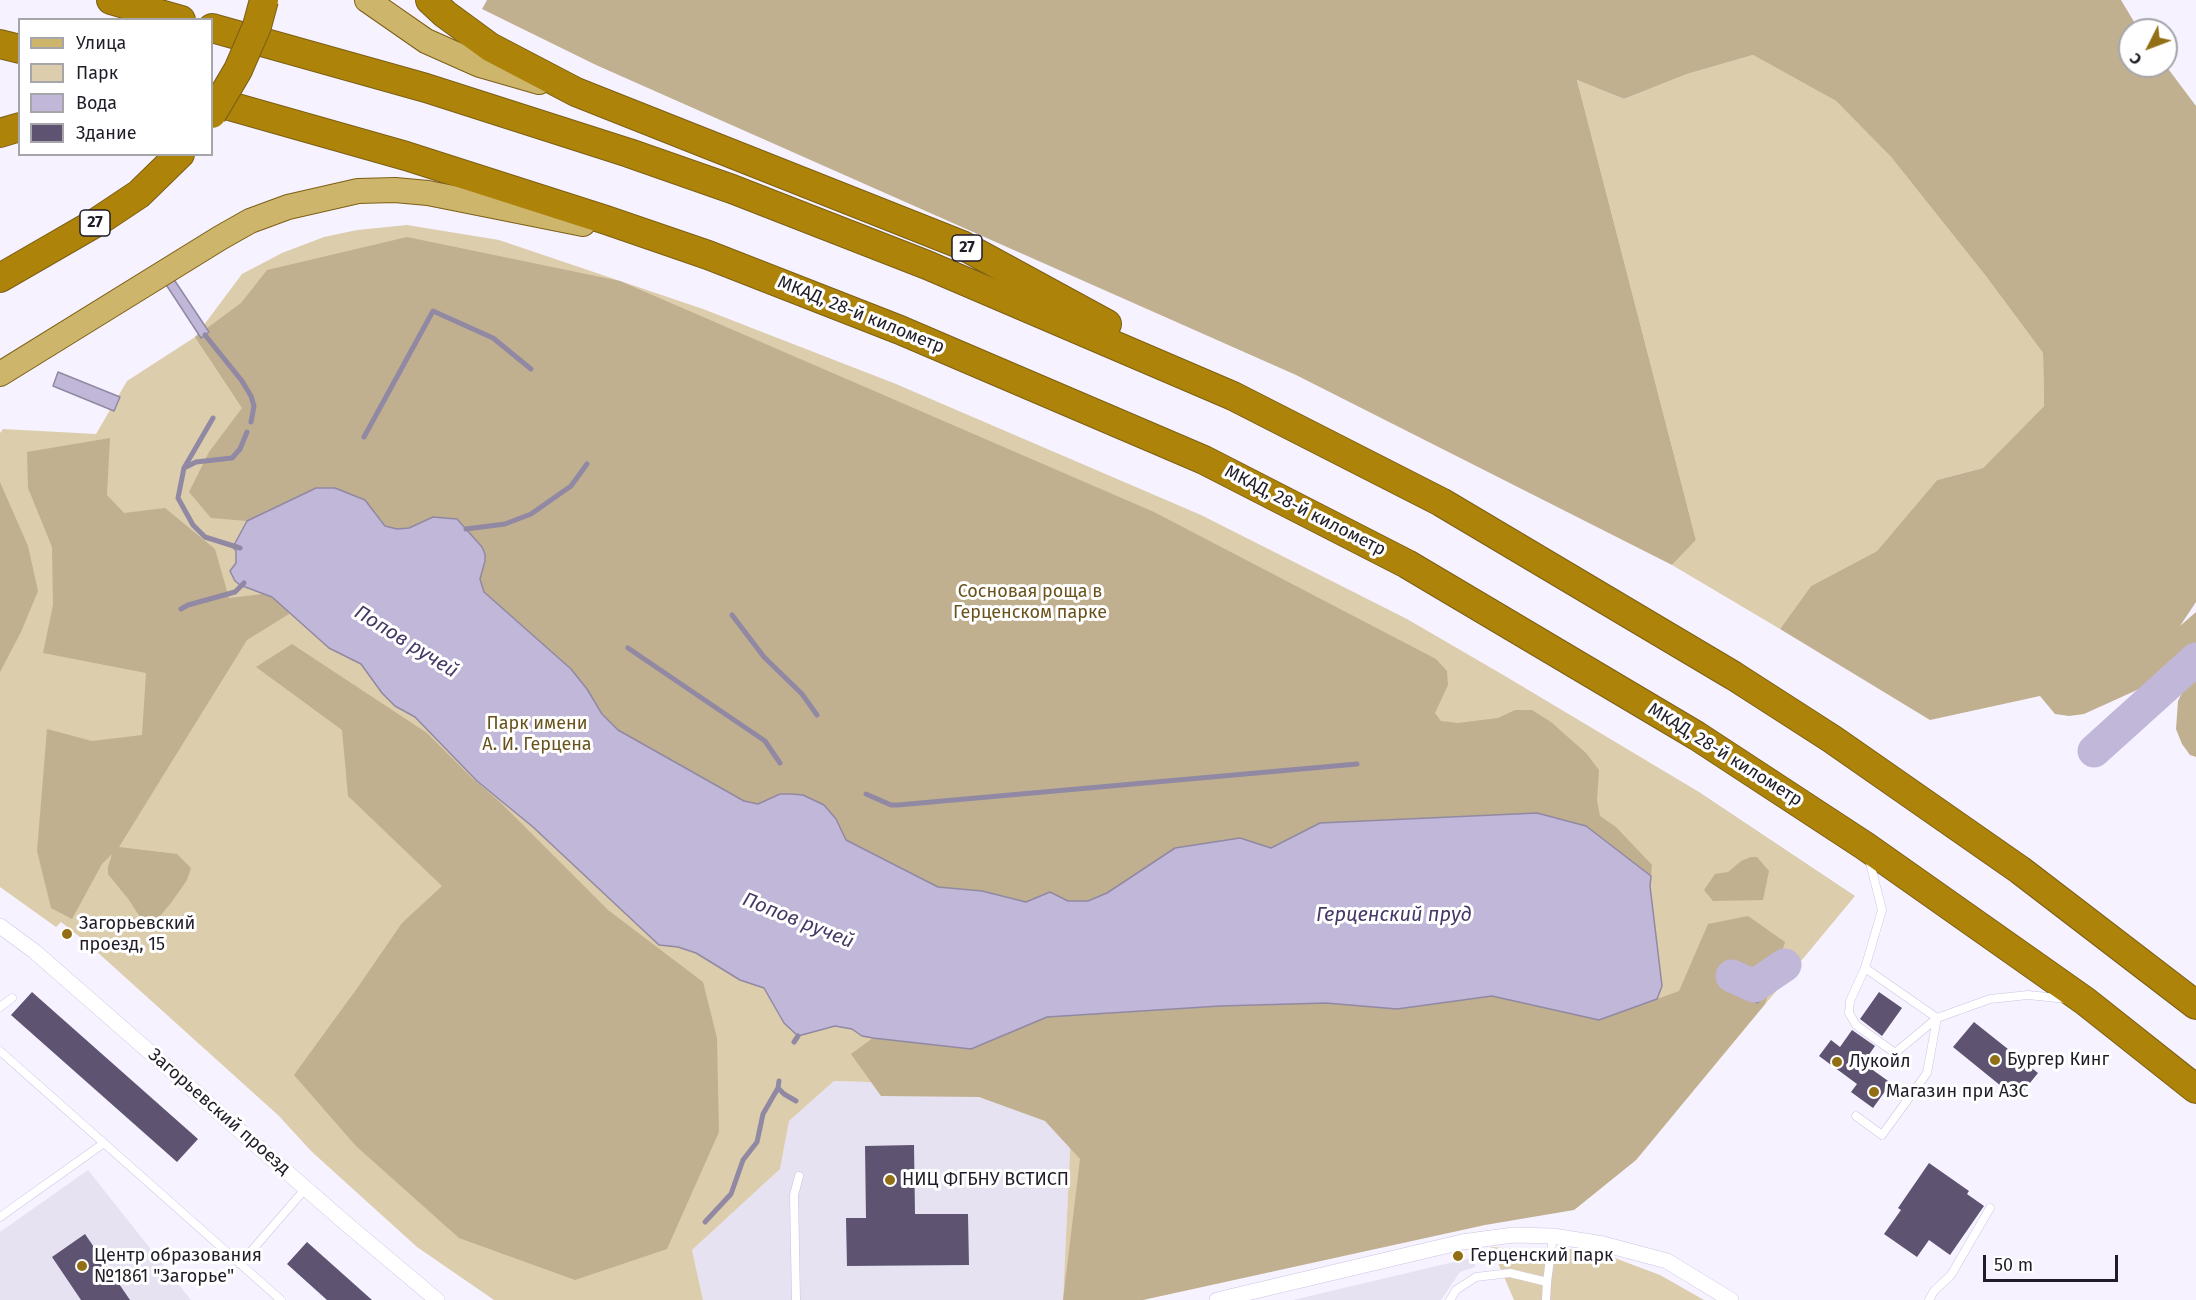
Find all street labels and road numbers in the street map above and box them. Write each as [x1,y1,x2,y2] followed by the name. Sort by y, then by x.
[80,210,110,236] road number: 27
[952,235,982,261] road number: 27
[774,272,948,358] street label: МКАД, 28-й километр
[1221,461,1389,561] street label: МКАД, 28-й километр
[1644,699,1806,811] street label: МКАД, 28-й километр
[144,1044,294,1180] street label: Загорьевский проезд

